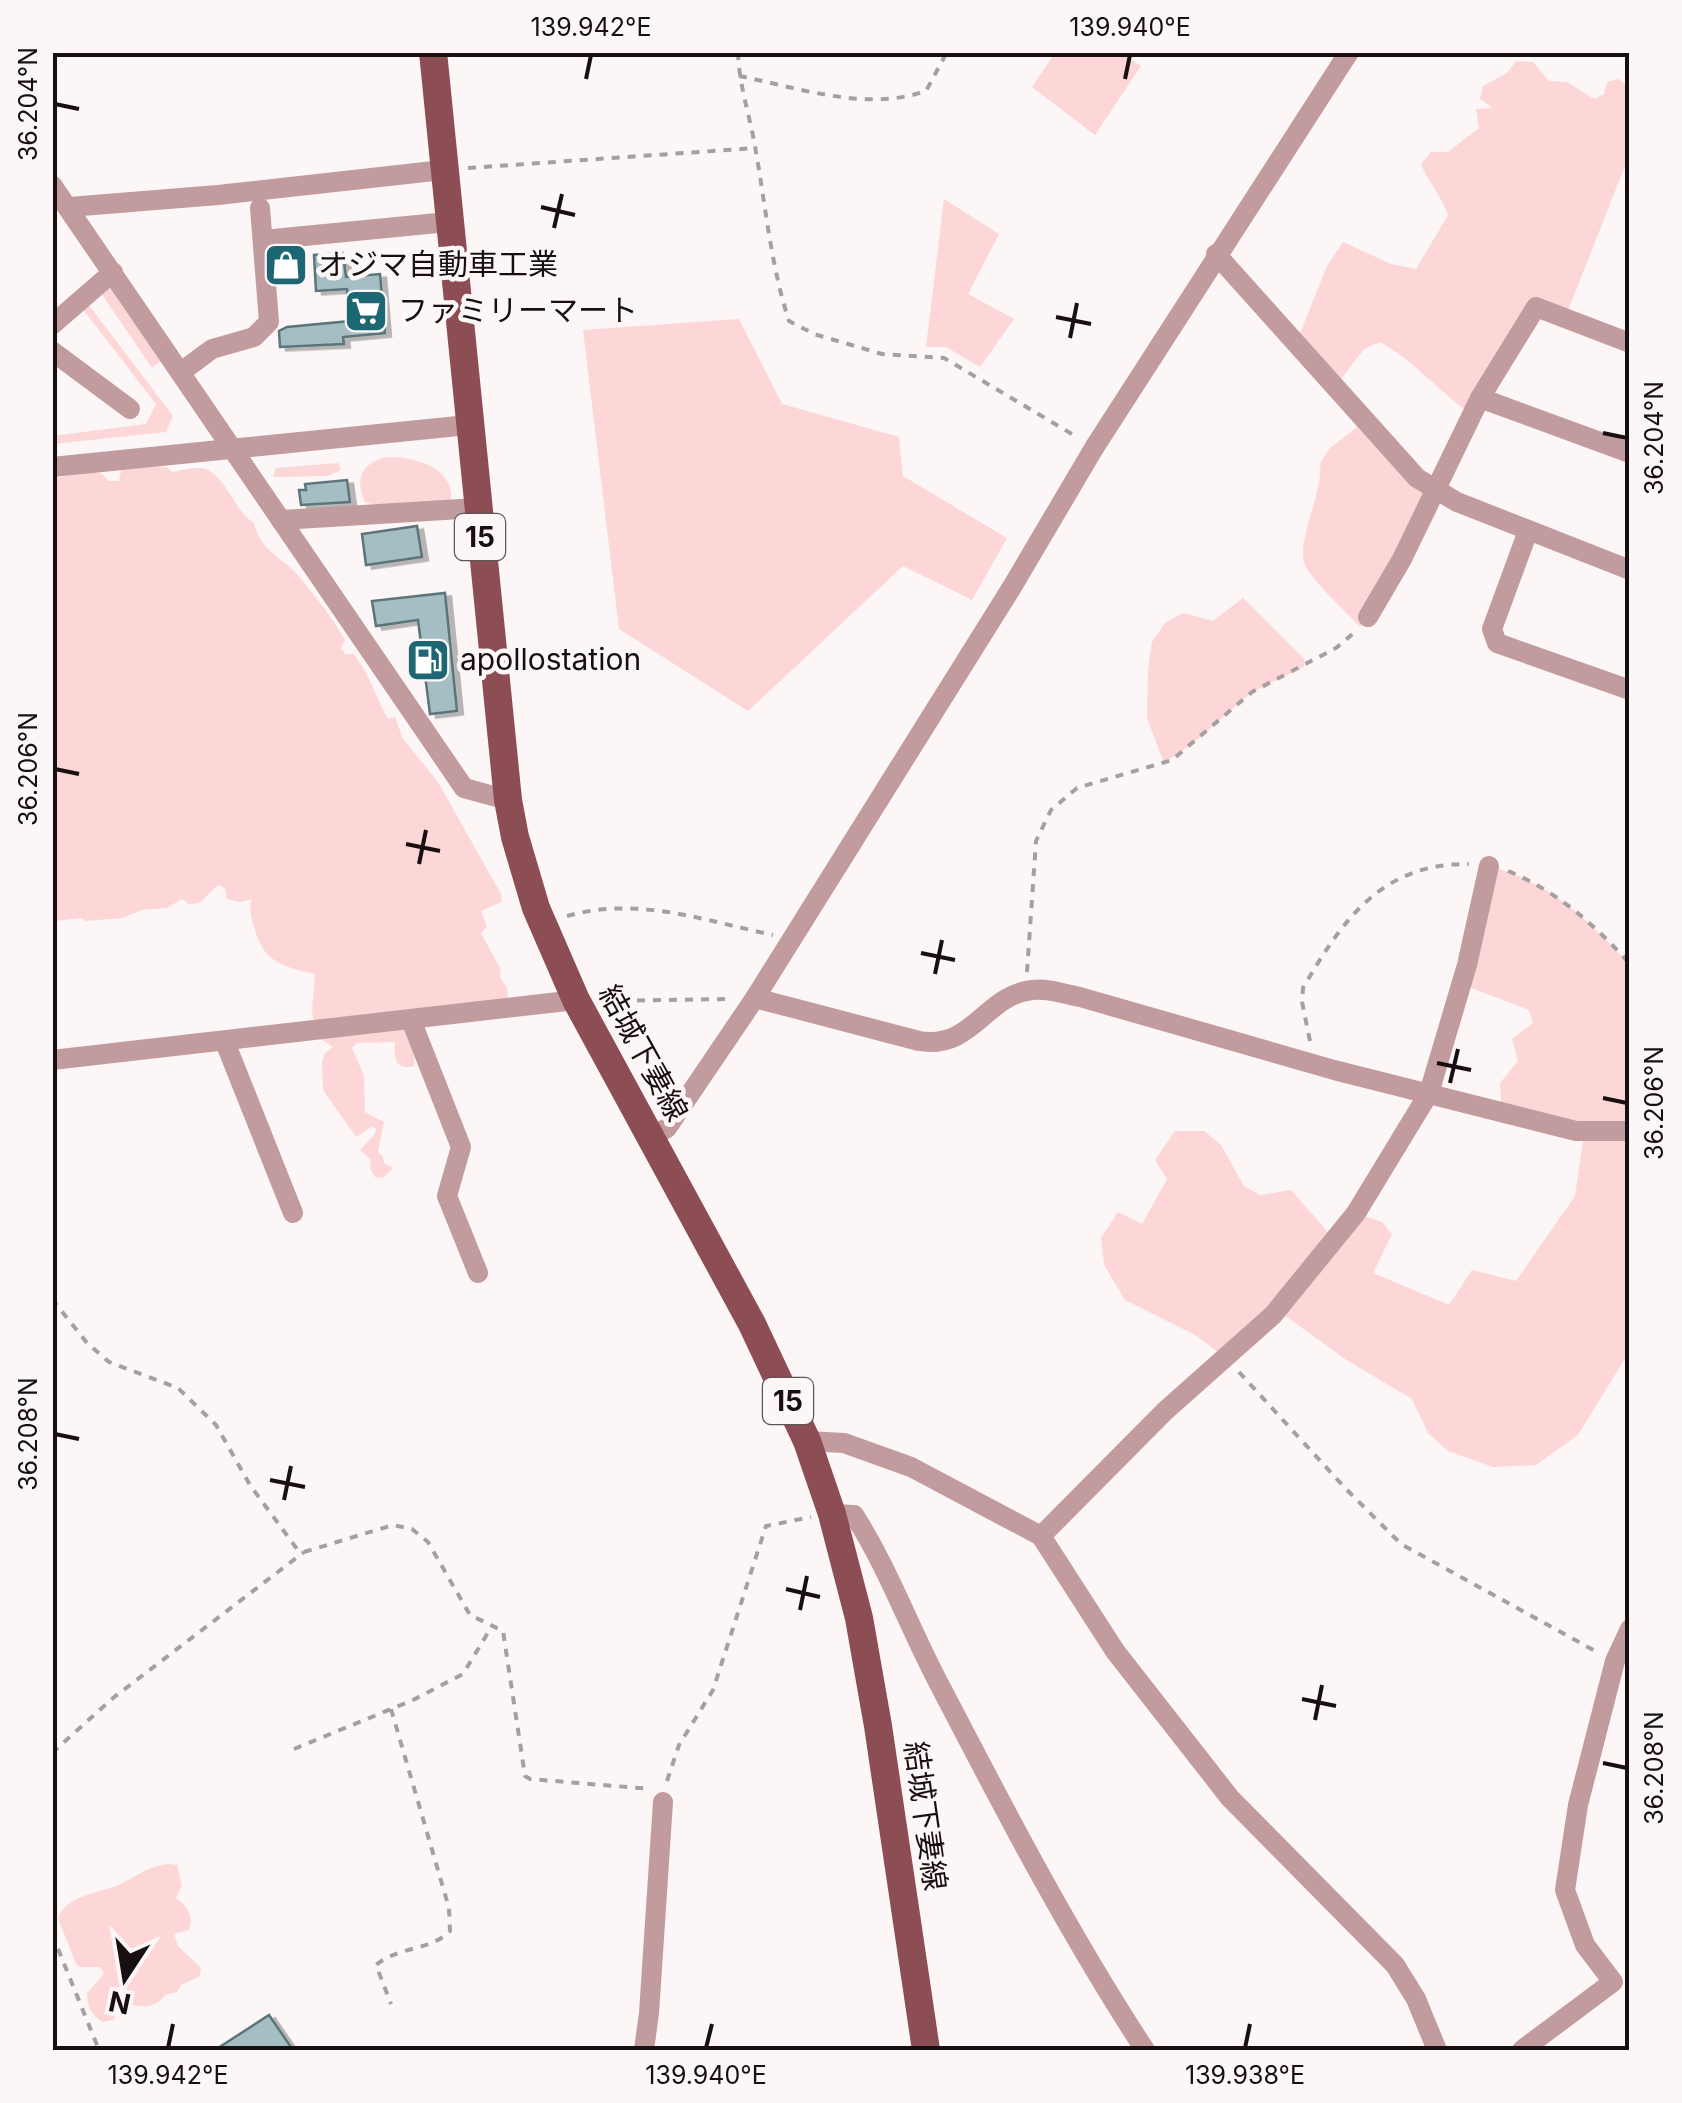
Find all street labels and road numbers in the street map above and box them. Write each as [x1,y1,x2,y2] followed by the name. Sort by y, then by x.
[455,514,505,560] road number: 15
[592,978,696,1127] street label: 結城下妻線
[763,1378,813,1424] road number: 15
[898,1739,954,1893] street label: 結城下妻線

